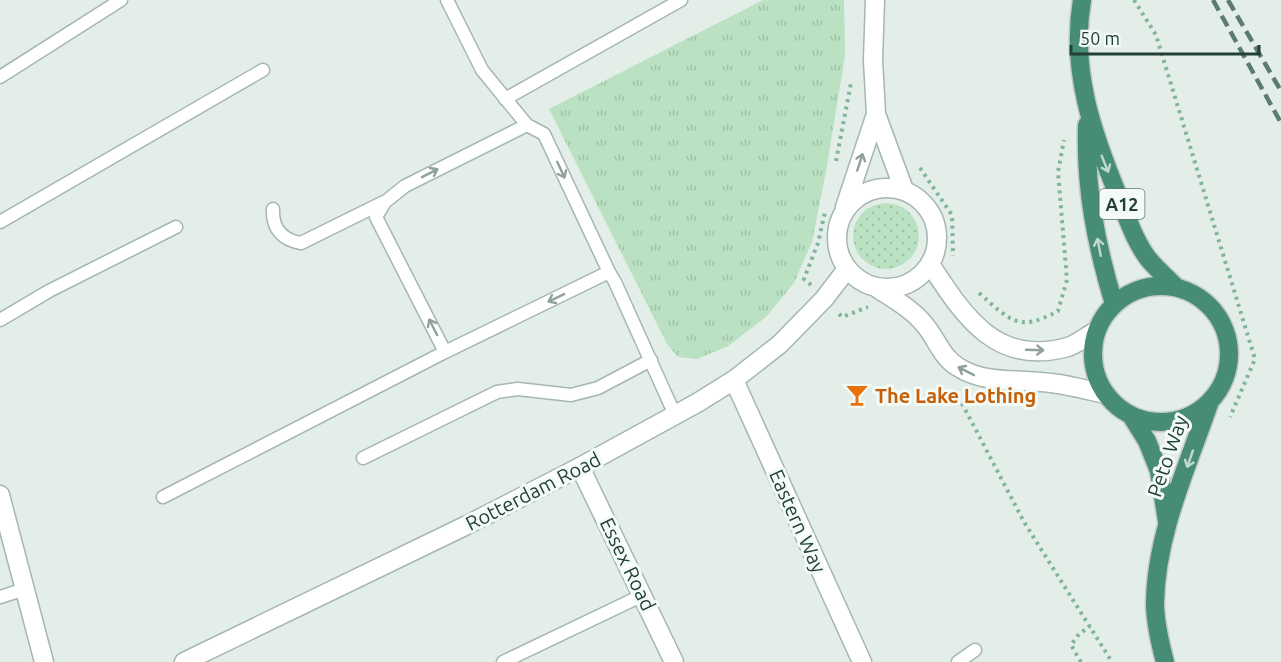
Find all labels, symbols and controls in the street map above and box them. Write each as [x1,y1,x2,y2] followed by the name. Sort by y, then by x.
[1071,18,1258,56] scale bar
[1080,28,1120,48] text: 50 m
[855,153,866,172] one-way arrow
[1100,155,1111,173] one-way arrow
[555,160,567,178] one-way arrow
[420,167,438,179] one-way arrow
[1100,189,1144,219] road number: A12
[1093,238,1104,258] one-way arrow
[548,292,566,304] one-way arrow
[427,319,438,337] one-way arrow
[1024,345,1044,356] one-way arrow
[957,365,975,377] one-way arrow
[844,382,870,408] bar icon: The Lake Lothing
[875,384,1036,407] place label: The Lake Lothing
[1142,412,1192,500] street label: Peto Way
[462,447,604,535] street label: Rotterdam Road
[1183,450,1194,468] one-way arrow
[765,466,831,577] street label: Eastern Way
[596,514,660,614] street label: Essex Road

